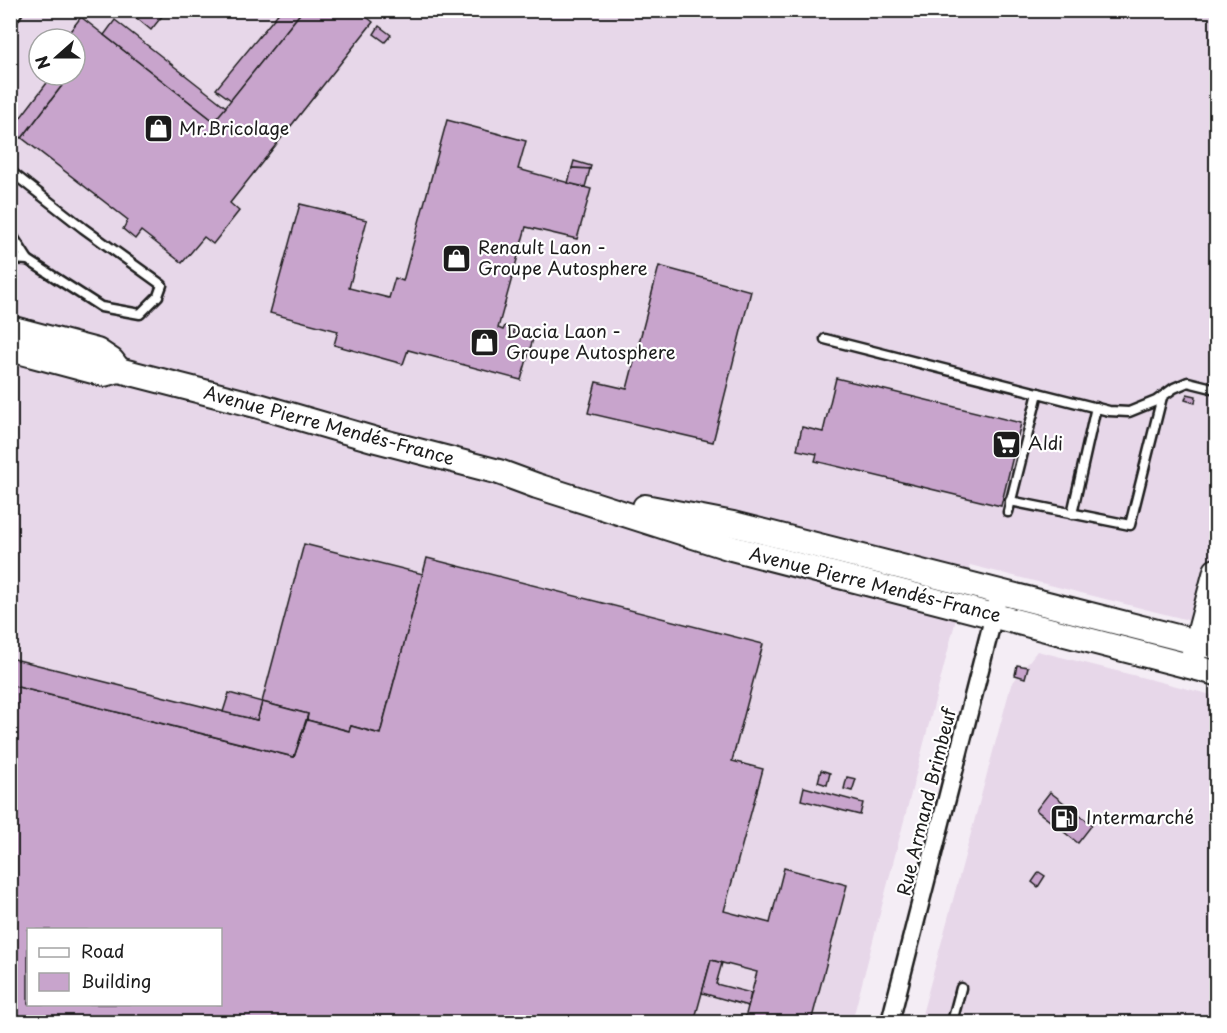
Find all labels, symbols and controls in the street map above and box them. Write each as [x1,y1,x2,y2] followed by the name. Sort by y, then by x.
[27,27,87,87] north arrow
[29,53,56,73] text: N
[142,113,174,145] shop icon: Mr.Bricolage
[179,114,289,141] place label: Mr.Bricolage
[478,233,648,281] place label: Renault Laon - Groupe Autosphere
[441,242,473,274] shop icon: Renault Laon - Groupe Autosphere
[506,317,676,365] place label: Dacia Laon - Groupe Autosphere
[469,326,501,358] shop icon: Dacia Laon - Groupe Autosphere
[201,378,458,471] street label: Avenue Pierre Mendés-France
[991,428,1023,460] supermarket icon: Aldi
[1028,429,1063,456] place label: Aldi
[747,539,1004,628] street label: Avenue Pierre Mendés-France
[889,703,962,898] street label: Rue Armand Brimbeuf
[1049,802,1081,834] fuel station icon: Intermarché
[1086,803,1194,830] place label: Intermarché
[27,928,222,1006] legend
[81,937,125,964] text: Road
[81,967,151,994] text: Building

